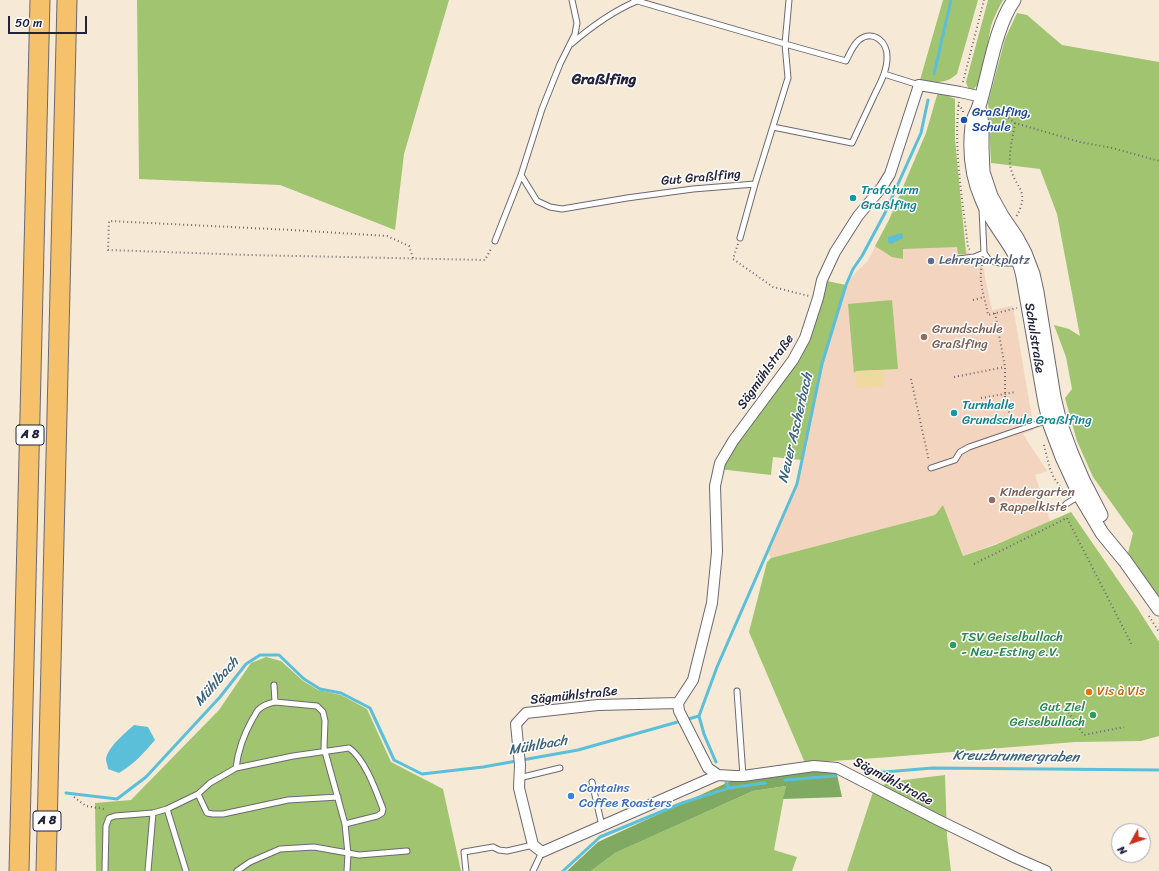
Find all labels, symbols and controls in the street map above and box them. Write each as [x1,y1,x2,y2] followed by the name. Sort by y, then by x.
[10,8,89,34] scale bar
[15,12,42,34] text: 50 m
[572,71,636,89] district label: Graßlfing
[972,105,1031,136] place label: Graßlfing, Schule
[959,115,969,125] marker: Graßlfing, Schule
[660,167,742,189] street label: Gut Graßlfing
[861,183,919,214] place label: Trafoturm Graßlfing
[848,193,858,203] marker: Trafoturm Graßlfing
[939,253,1030,269] place label: Lehrerparkplatz
[926,256,936,266] marker: Lehrerparkplatz
[1021,302,1047,374] street label: Schulstraße
[932,322,1002,353] place label: Grundschule Graßlfing
[735,332,797,412] street label: Sägmühlstraße
[919,332,929,342] marker: Grundschule Graßlfing
[775,371,817,485] water label: Neuer Ascherbach
[962,398,1092,429] place label: Turnhalle Grundschule Graßlfing
[949,408,959,418] marker: Turnhalle Grundschule Graßlfing
[16,425,44,445] road number: A 8
[1000,485,1075,516] place label: Kindergarten Rappelkiste
[987,495,997,505] marker: Kindergarten Rappelkiste
[961,630,1063,661] place label: TSV Geiselbullach - Neu-Esting e.V.
[948,640,958,650] marker: TSV Geiselbullach - Neu-Esting e.V.
[191,654,243,710] water label: Mühlbach
[530,684,618,708] street label: Sägmühlstraße
[1097,684,1145,700] place label: Vis à Vis
[1084,687,1094,697] marker: Vis à Vis
[1010,700,1085,731] place label: Gut Ziel Geiselbullach
[1088,710,1098,720] marker: Gut Ziel Geiselbullach
[507,733,569,759] water label: Mühlbach
[953,747,1079,767] water label: Kreuzbrunnergraben
[851,755,935,809] street label: Sägmühlstraße
[579,781,672,812] place label: Contains Coffee Roasters
[566,791,576,801] marker: Contains Coffee Roasters
[33,811,61,831] road number: A 8
[1111,823,1151,863] north arrow
[1112,841,1132,859] text: N

